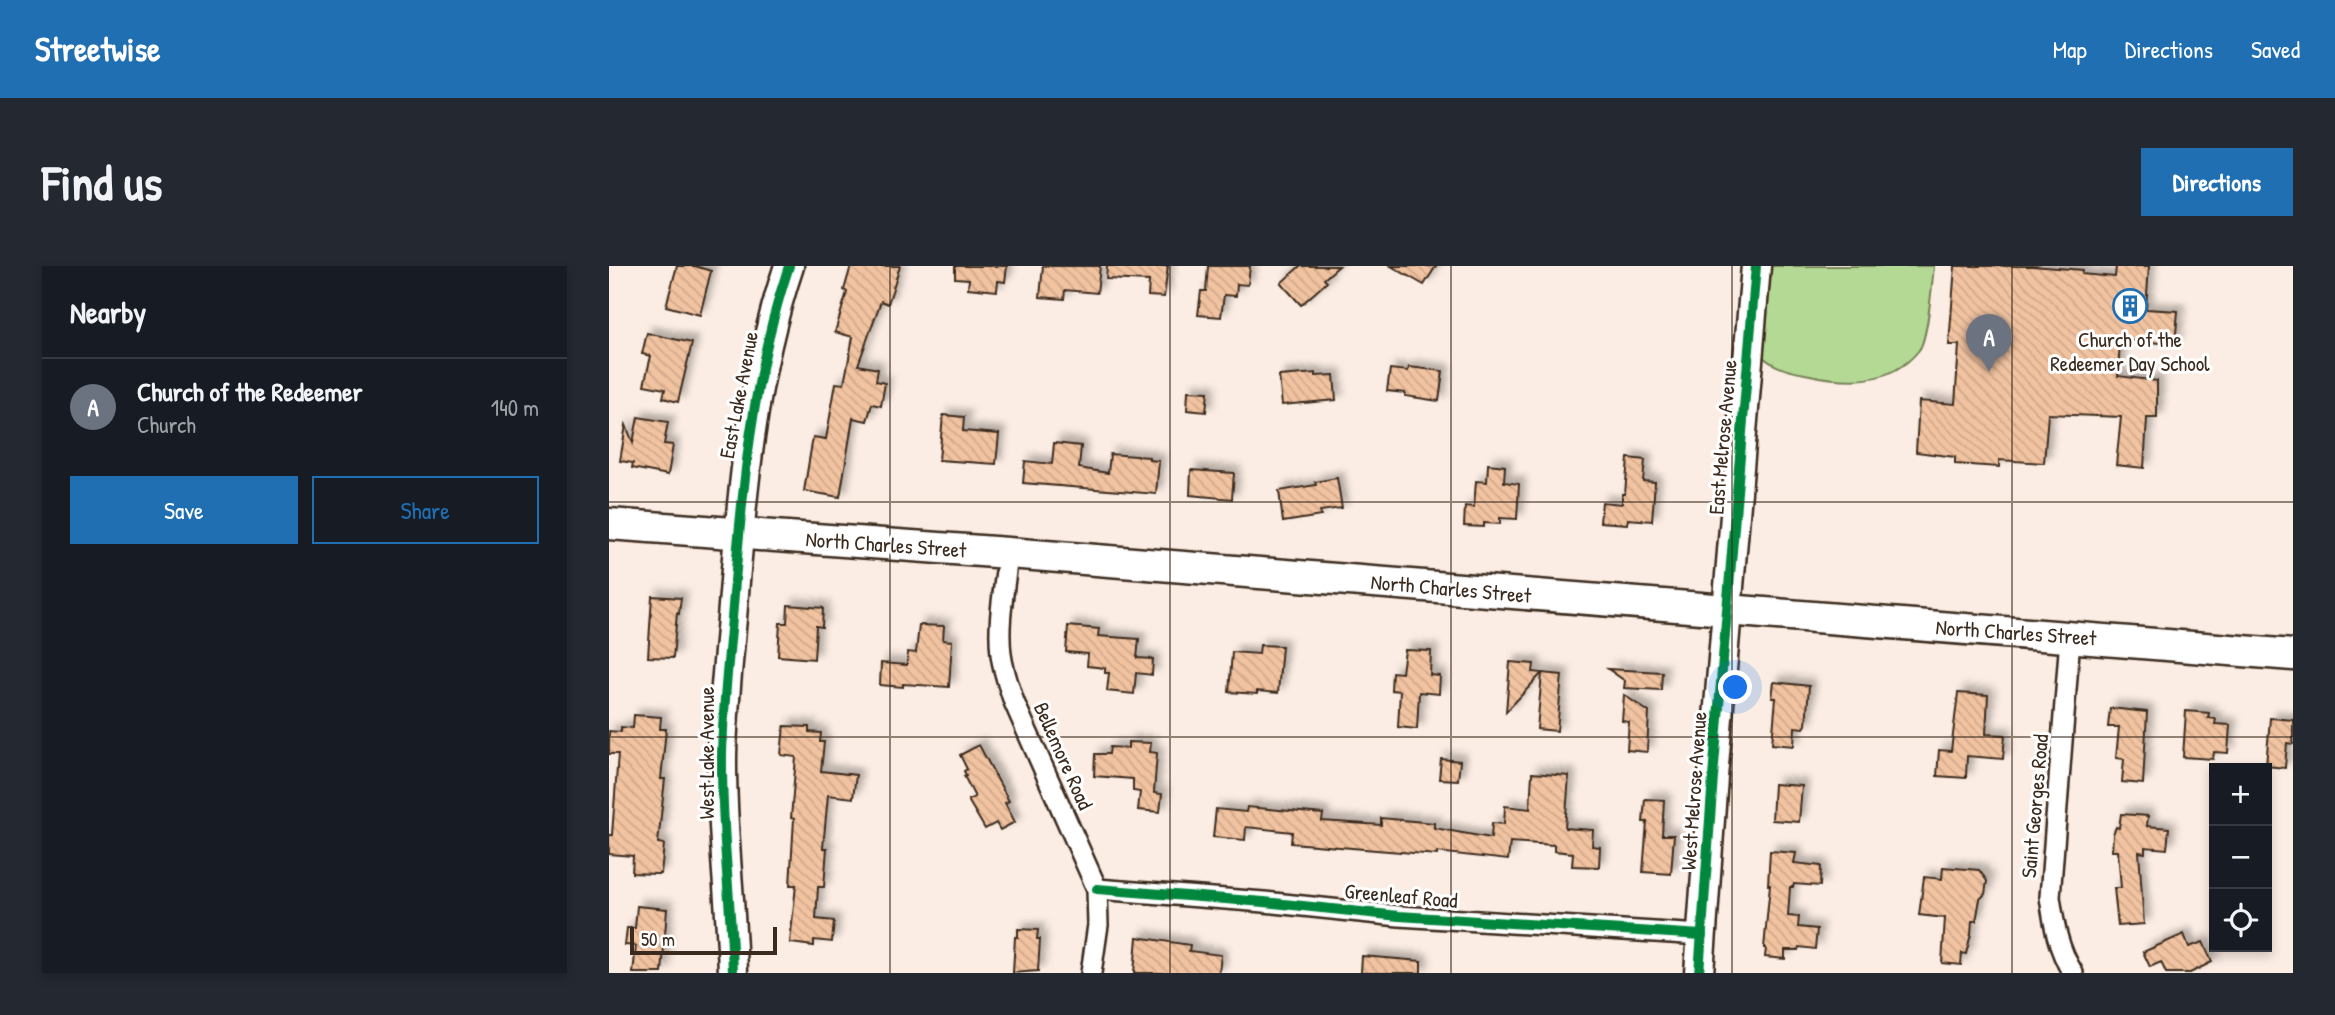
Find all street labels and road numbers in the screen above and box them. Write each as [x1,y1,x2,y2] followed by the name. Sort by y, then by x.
[712,329,765,461] street label: East Lake Avenue
[1701,358,1744,516] street label: East Melrose Avenue
[805,524,968,565] street label: North Charles Street
[1370,567,1533,610] street label: North Charles Street
[1935,612,2098,653] street label: North Charles Street
[692,687,721,819] street label: West Lake Avenue
[1027,697,1100,814] street label: Bellemore Road
[1673,711,1714,871] street label: West Melrose Avenue
[2014,733,2055,879] street label: Saint Georges Road
[1343,876,1459,915] street label: Greenleaf Road

